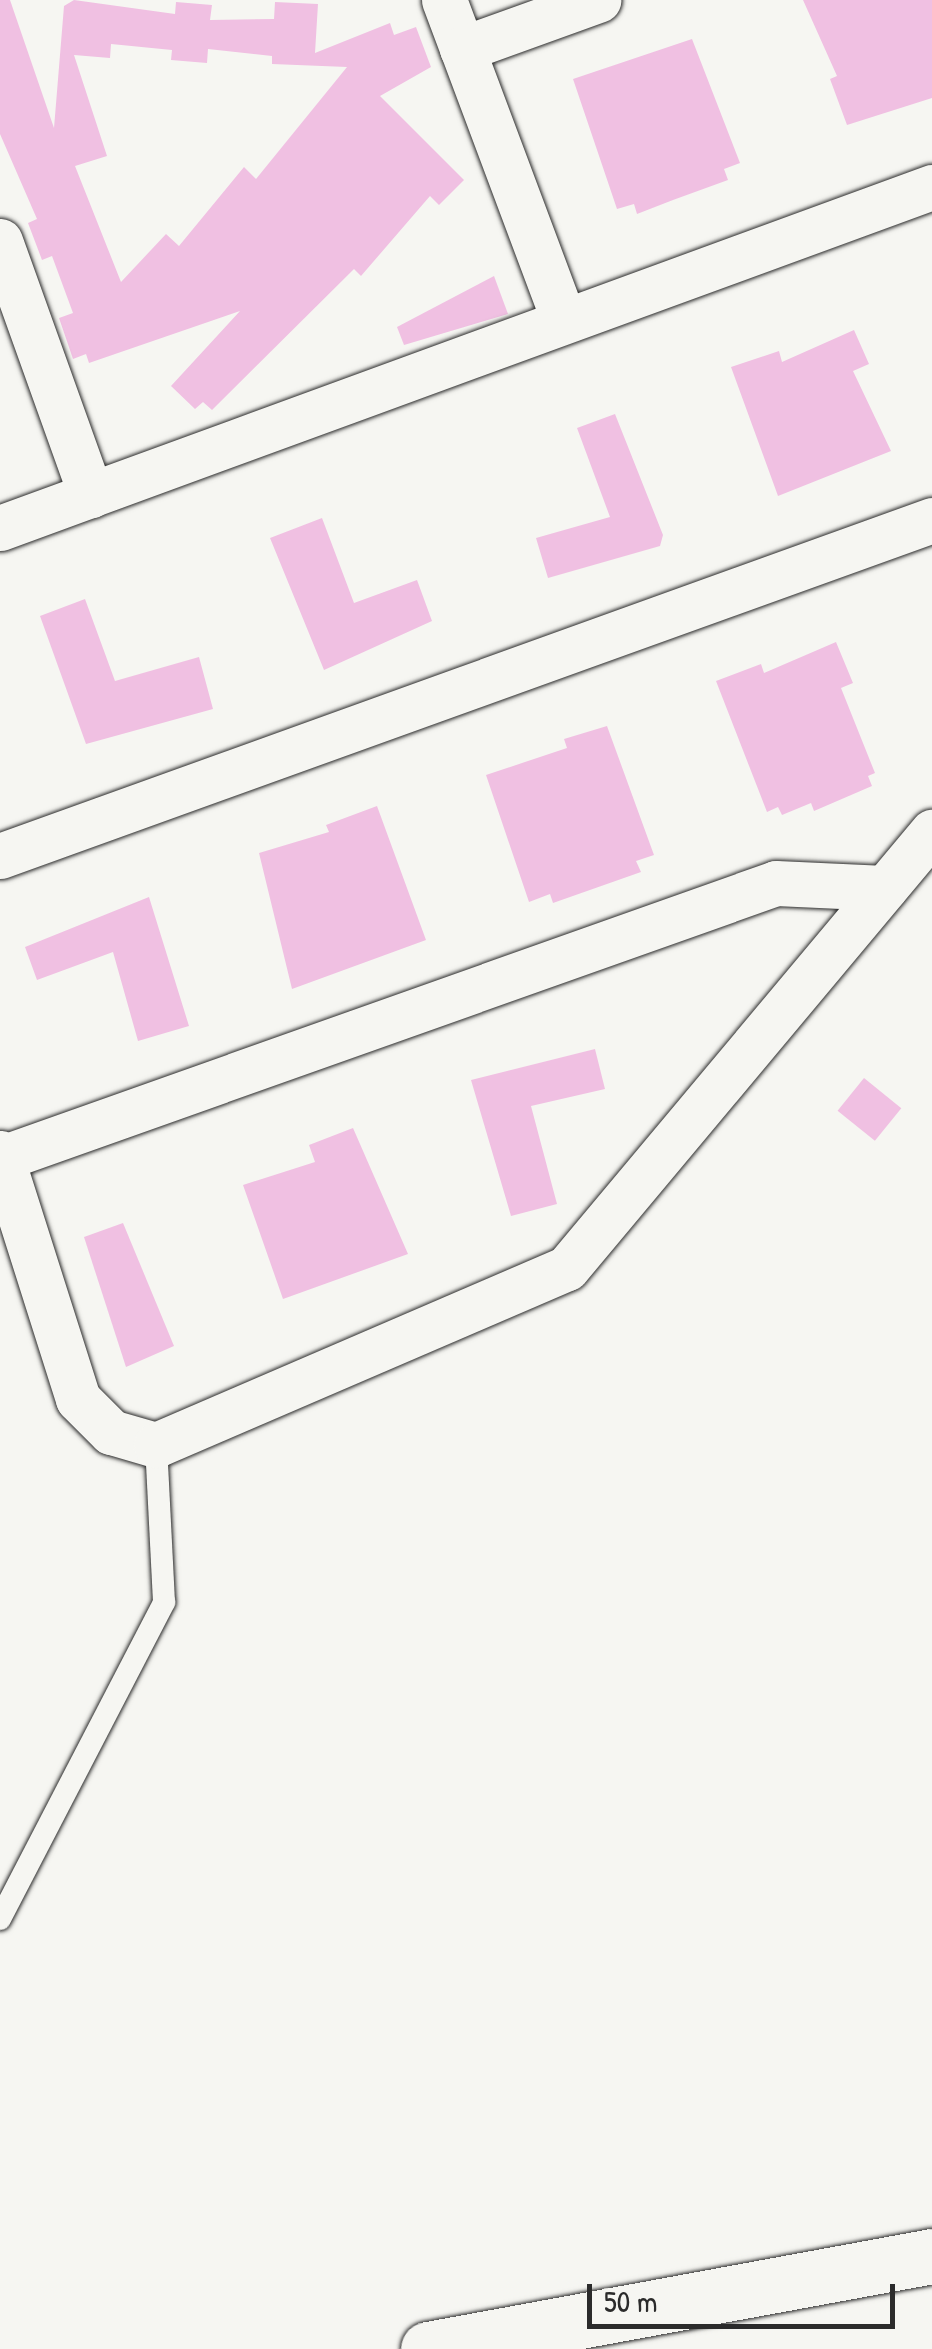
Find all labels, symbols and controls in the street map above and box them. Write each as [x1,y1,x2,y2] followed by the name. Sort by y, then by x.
[592,2264,900,2326] scale bar
[604,2281,657,2321] text: 50 m

